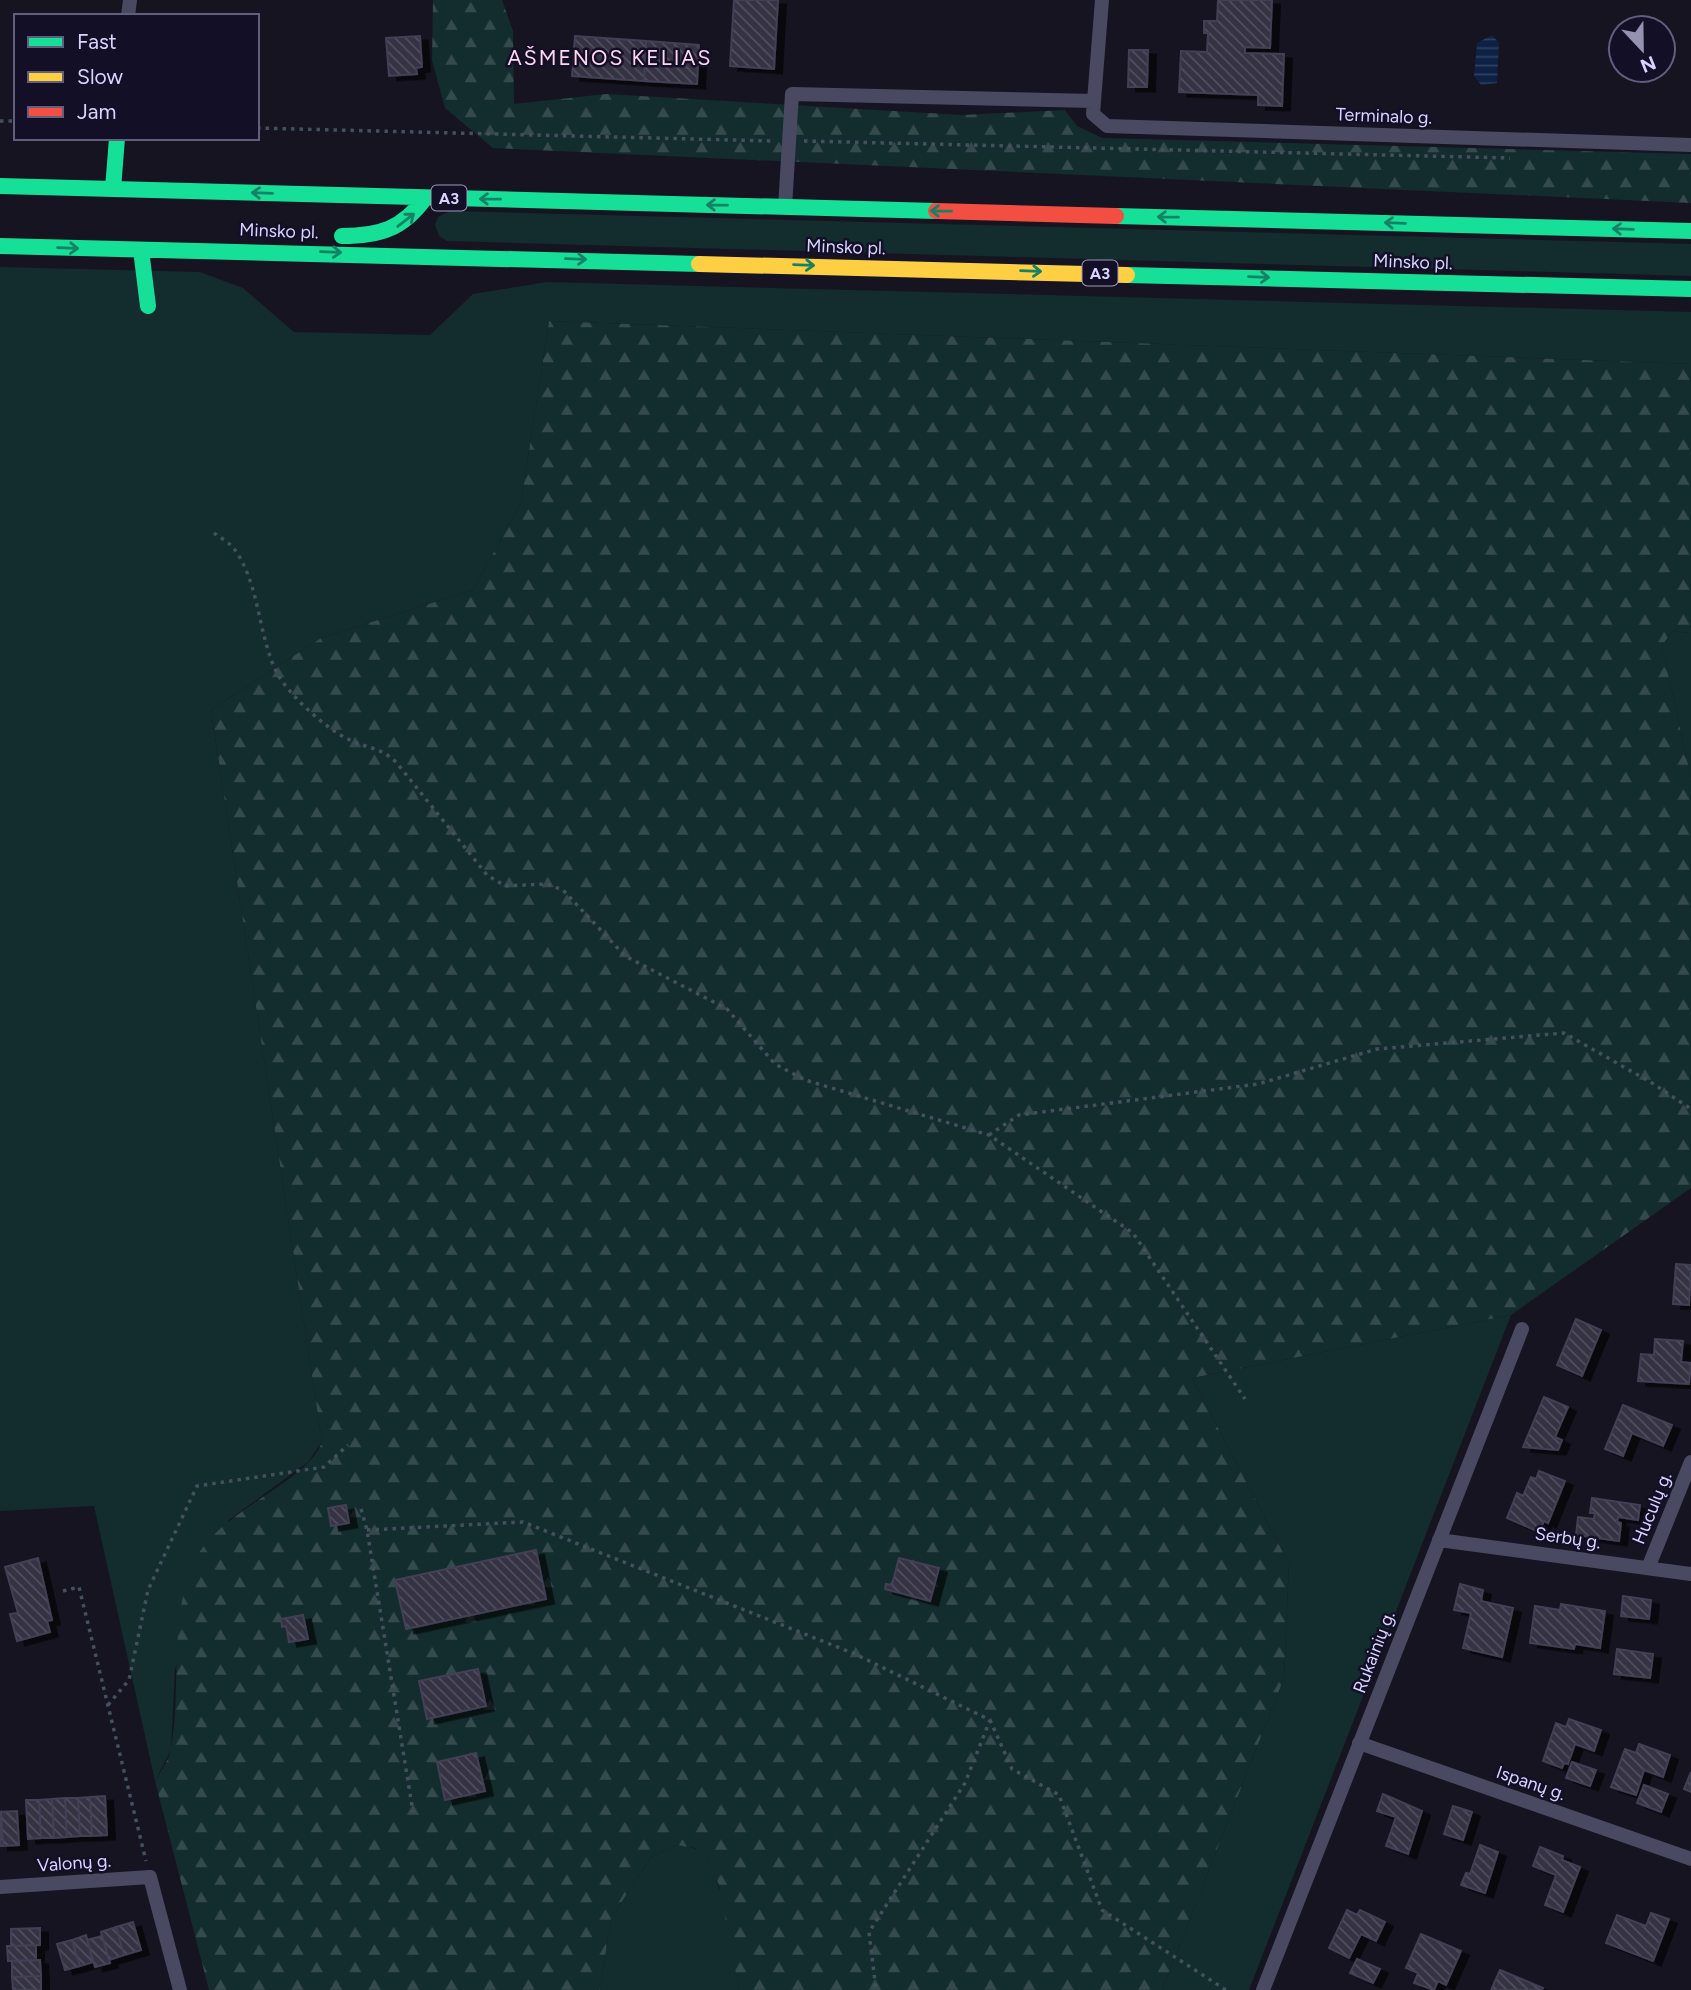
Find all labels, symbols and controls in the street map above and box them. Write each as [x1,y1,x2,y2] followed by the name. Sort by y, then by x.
[14,14,259,140] legend
[1607,14,1677,84] north arrow
[77,29,117,54] text: Fast
[508,45,712,70] district label: AŠMENOS KELIAS
[1637,51,1659,78] text: N
[77,64,123,89] text: Slow
[77,99,116,124] text: Jam
[1335,103,1433,129] street label: Terminalo g.
[251,186,274,200] one-way arrow
[432,186,466,210] road number: A3
[478,193,501,206] one-way arrow
[706,199,729,212] one-way arrow
[929,204,952,218] one-way arrow
[1157,210,1180,224] one-way arrow
[397,213,416,228] one-way arrow
[1384,216,1407,230] one-way arrow
[239,219,319,243] street label: Minsko pl.
[1612,223,1635,236] one-way arrow
[806,235,886,259] street label: Minsko pl.
[56,241,79,255] one-way arrow
[320,245,343,259] one-way arrow
[1373,250,1453,274] street label: Minsko pl.
[565,252,588,265] one-way arrow
[792,258,815,272] one-way arrow
[1082,260,1118,286] road number: A3
[1019,264,1042,278] one-way arrow
[1247,271,1270,284] one-way arrow
[1628,1469,1676,1547] street label: Huculų g.
[1534,1522,1602,1554] street label: Serbų g.
[1348,1608,1400,1696] street label: Rukainių g.
[1493,1761,1569,1805] street label: Ispanų g.
[36,1849,112,1877] street label: Valonų g.

